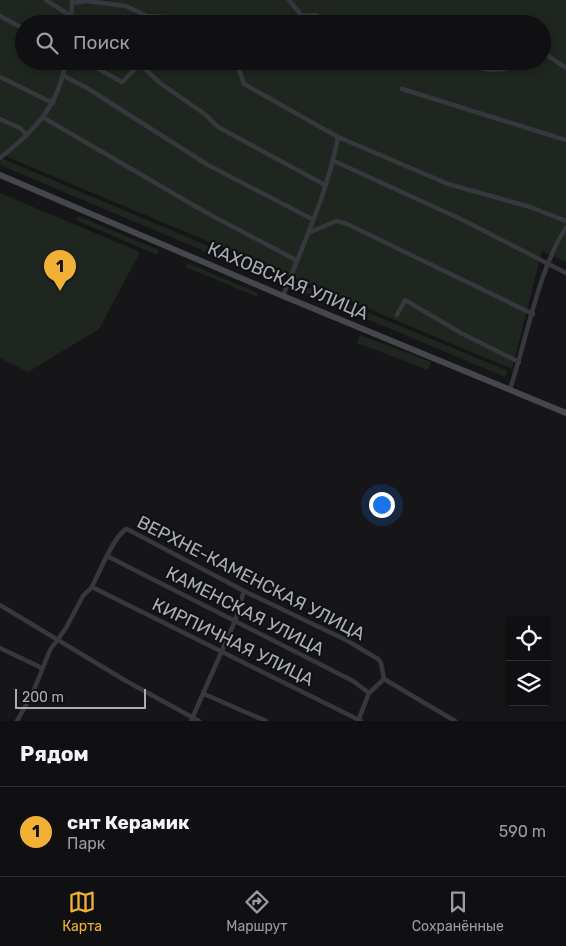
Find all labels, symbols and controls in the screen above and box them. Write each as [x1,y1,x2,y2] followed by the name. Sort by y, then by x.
[15,15,551,70] search box
[33,29,61,57] icon: search
[73,31,130,54] text: Поиск
[204,237,372,325] street label: КАХОВСКАЯ УЛИЦА
[44,250,76,291] pin: 1
[369,492,395,518] your location
[133,511,369,645] street label: ВЕРХНЕ-КАМЕНСКАЯ УЛИЦА
[162,562,328,660] street label: КАМЕНСКАЯ УЛИЦА
[149,593,317,691] street label: КИРПИЧНАЯ УЛИЦА
[506,616,551,706] map controls
[506,616,551,661] button: locate
[506,661,551,706] button: layers
[15,686,146,709] scale bar
[22,689,64,706] text: 200 m
[20,741,89,766] text: Рядом
[67,811,189,834] text: снт Керамик
[32,822,40,841] text: 1
[499,822,546,841] text: 590 m
[67,834,105,853] text: Парк
[62,888,102,935] tab: Карта
[226,888,287,935] tab: Маршрут
[412,888,504,935] tab: Сохранённые

